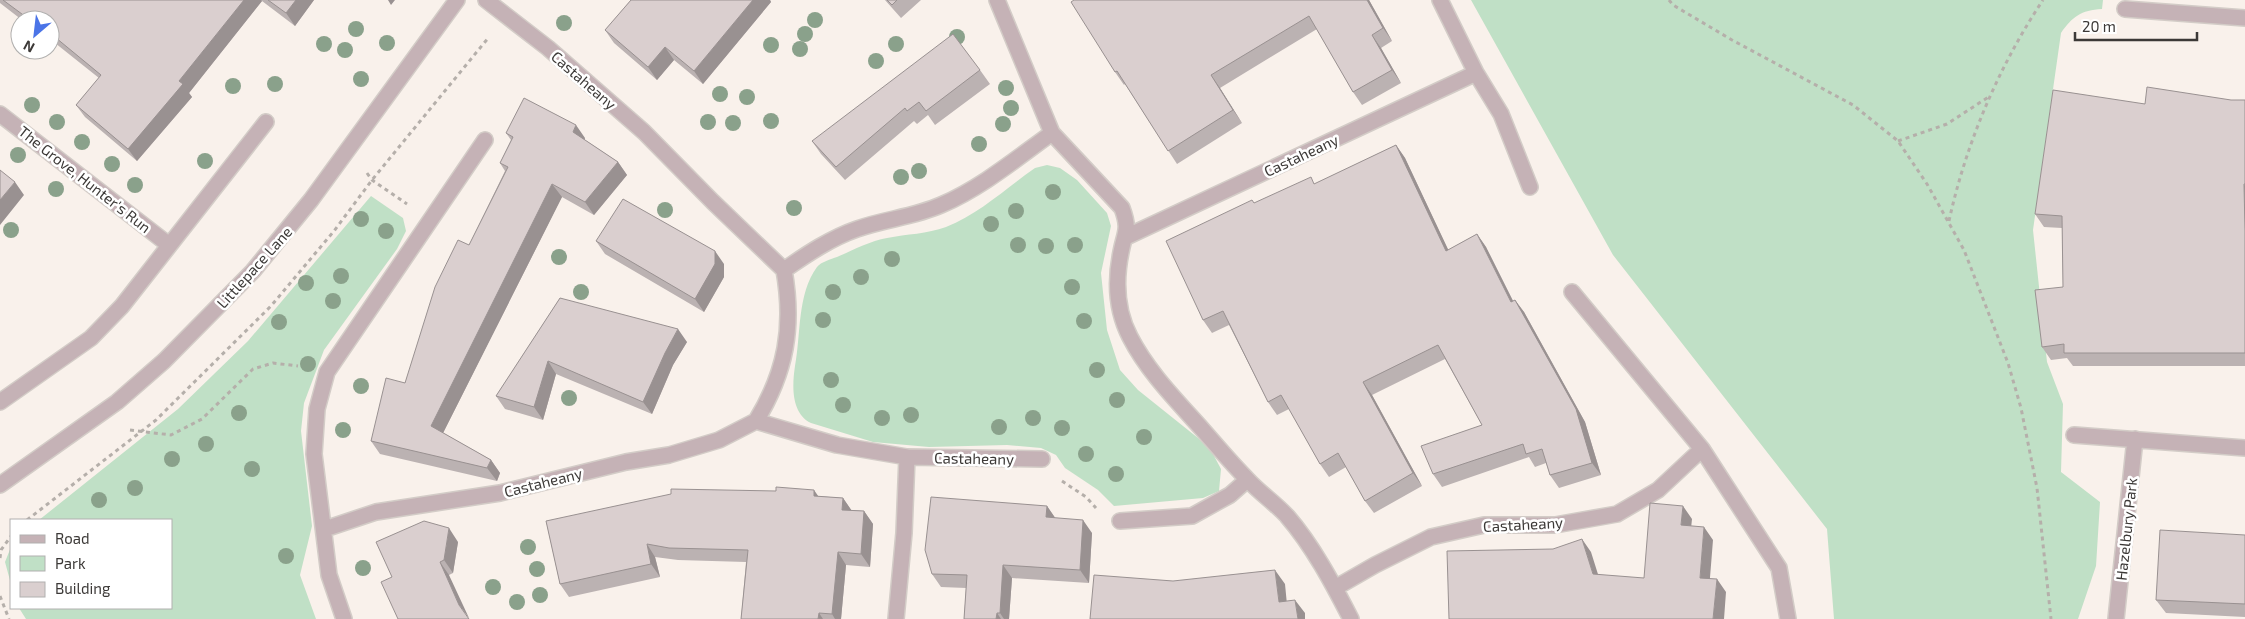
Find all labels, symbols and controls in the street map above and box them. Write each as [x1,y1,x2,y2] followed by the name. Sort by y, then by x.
[10,10,60,60] north arrow
[2075,10,2198,42] scale bar
[2082,17,2116,35] text: 20 m
[20,37,37,57] text: N
[548,47,620,113] street label: Castaheany
[15,122,155,236] street label: The Grove, Hunter's Run
[1261,130,1341,180] street label: Castaheany
[213,222,295,312] street label: Littlepace Lane
[934,448,1014,468] street label: Castaheany
[502,464,584,500] street label: Castaheany
[2112,476,2140,581] street label: Hazelbury Park
[1483,513,1563,535] street label: Castaheany
[10,519,172,609] legend
[55,529,90,547] text: Road
[55,554,86,572] text: Park
[55,579,111,597] text: Building

